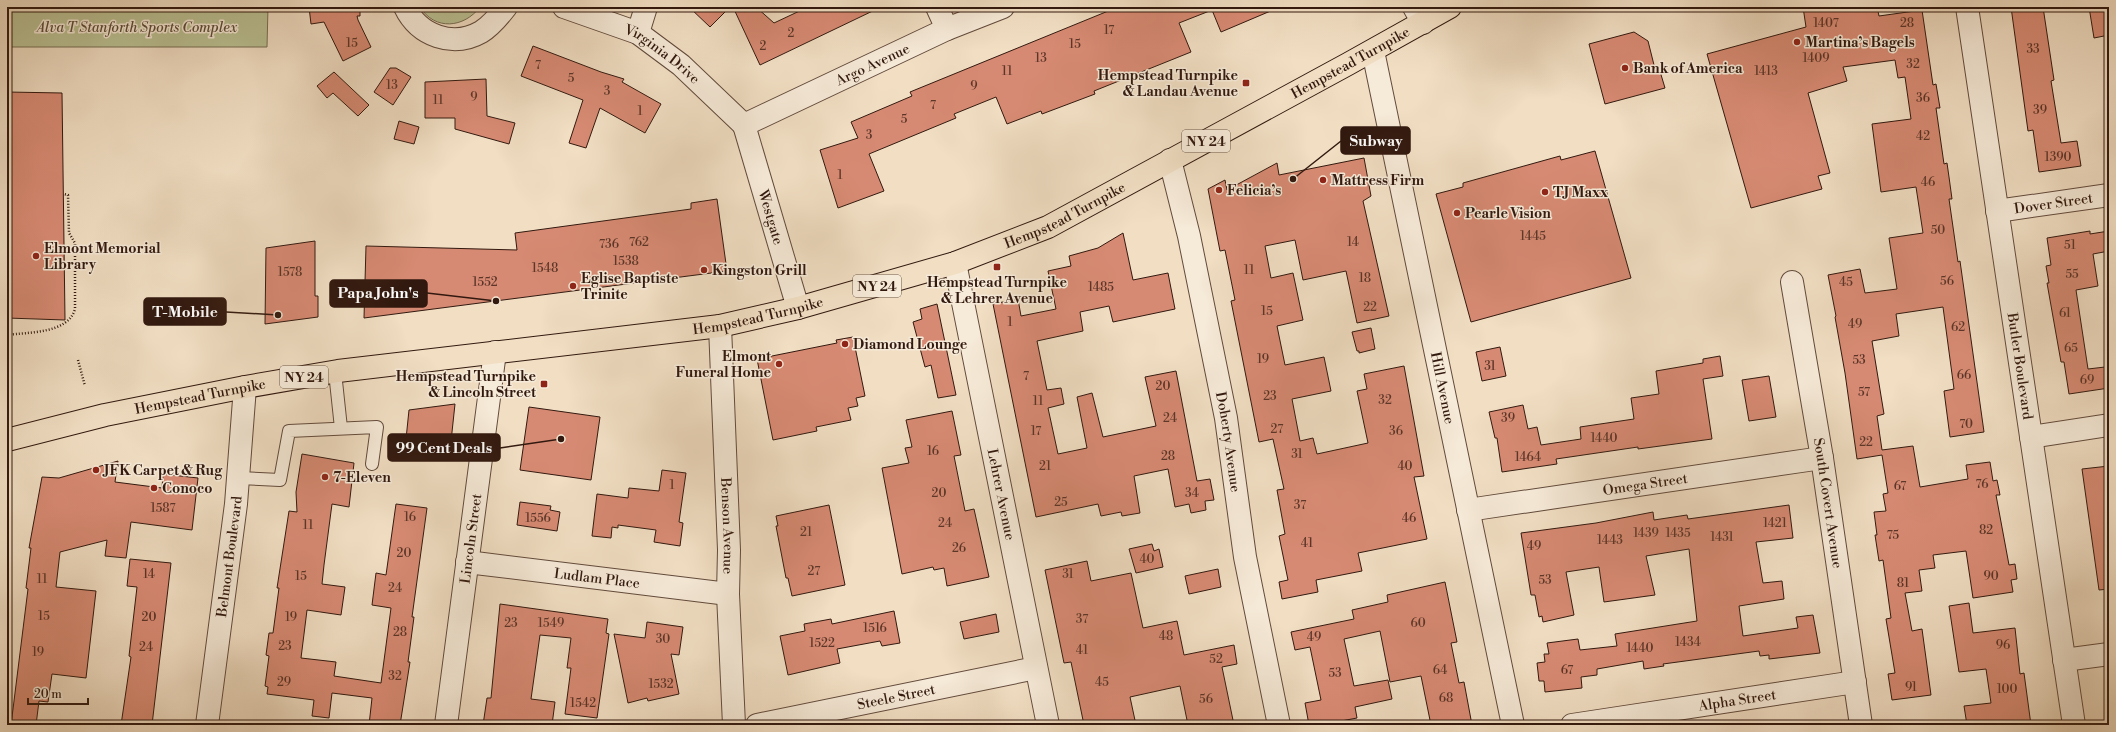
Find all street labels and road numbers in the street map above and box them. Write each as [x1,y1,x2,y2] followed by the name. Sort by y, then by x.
[621,21,703,88] street label: Virginia Drive
[1288,23,1413,103] street label: Hempstead Turnpike
[832,40,913,91] street label: Argo Avenue
[1182,130,1230,152] road number: NY 24
[1002,179,1129,253] street label: Hempstead Turnpike
[753,187,787,247] street label: Westgate
[2013,189,2094,218] street label: Dover Street
[853,275,901,297] road number: NY 24
[692,293,825,339] street label: Hempstead Turnpike
[2003,310,2036,421] street label: Butler Boulevard
[1426,350,1458,426] street label: Hill Avenue
[280,366,328,388] road number: NY 24
[133,376,267,419] street label: Hempstead Turnpike
[1211,390,1244,493] street label: Doherty Avenue
[1809,436,1846,570] street label: South Covert Avenue
[983,447,1019,542] street label: Lehrer Avenue
[1602,470,1689,500] street label: Omega Street
[716,476,737,574] street label: Benson Avenue
[457,493,486,585] street label: Lincoln Street
[213,495,247,619] street label: Belmont Boulevard
[553,565,641,593] street label: Ludlam Place
[856,681,937,714] street label: Steele Street
[1696,686,1777,716] street label: Alpha Street

